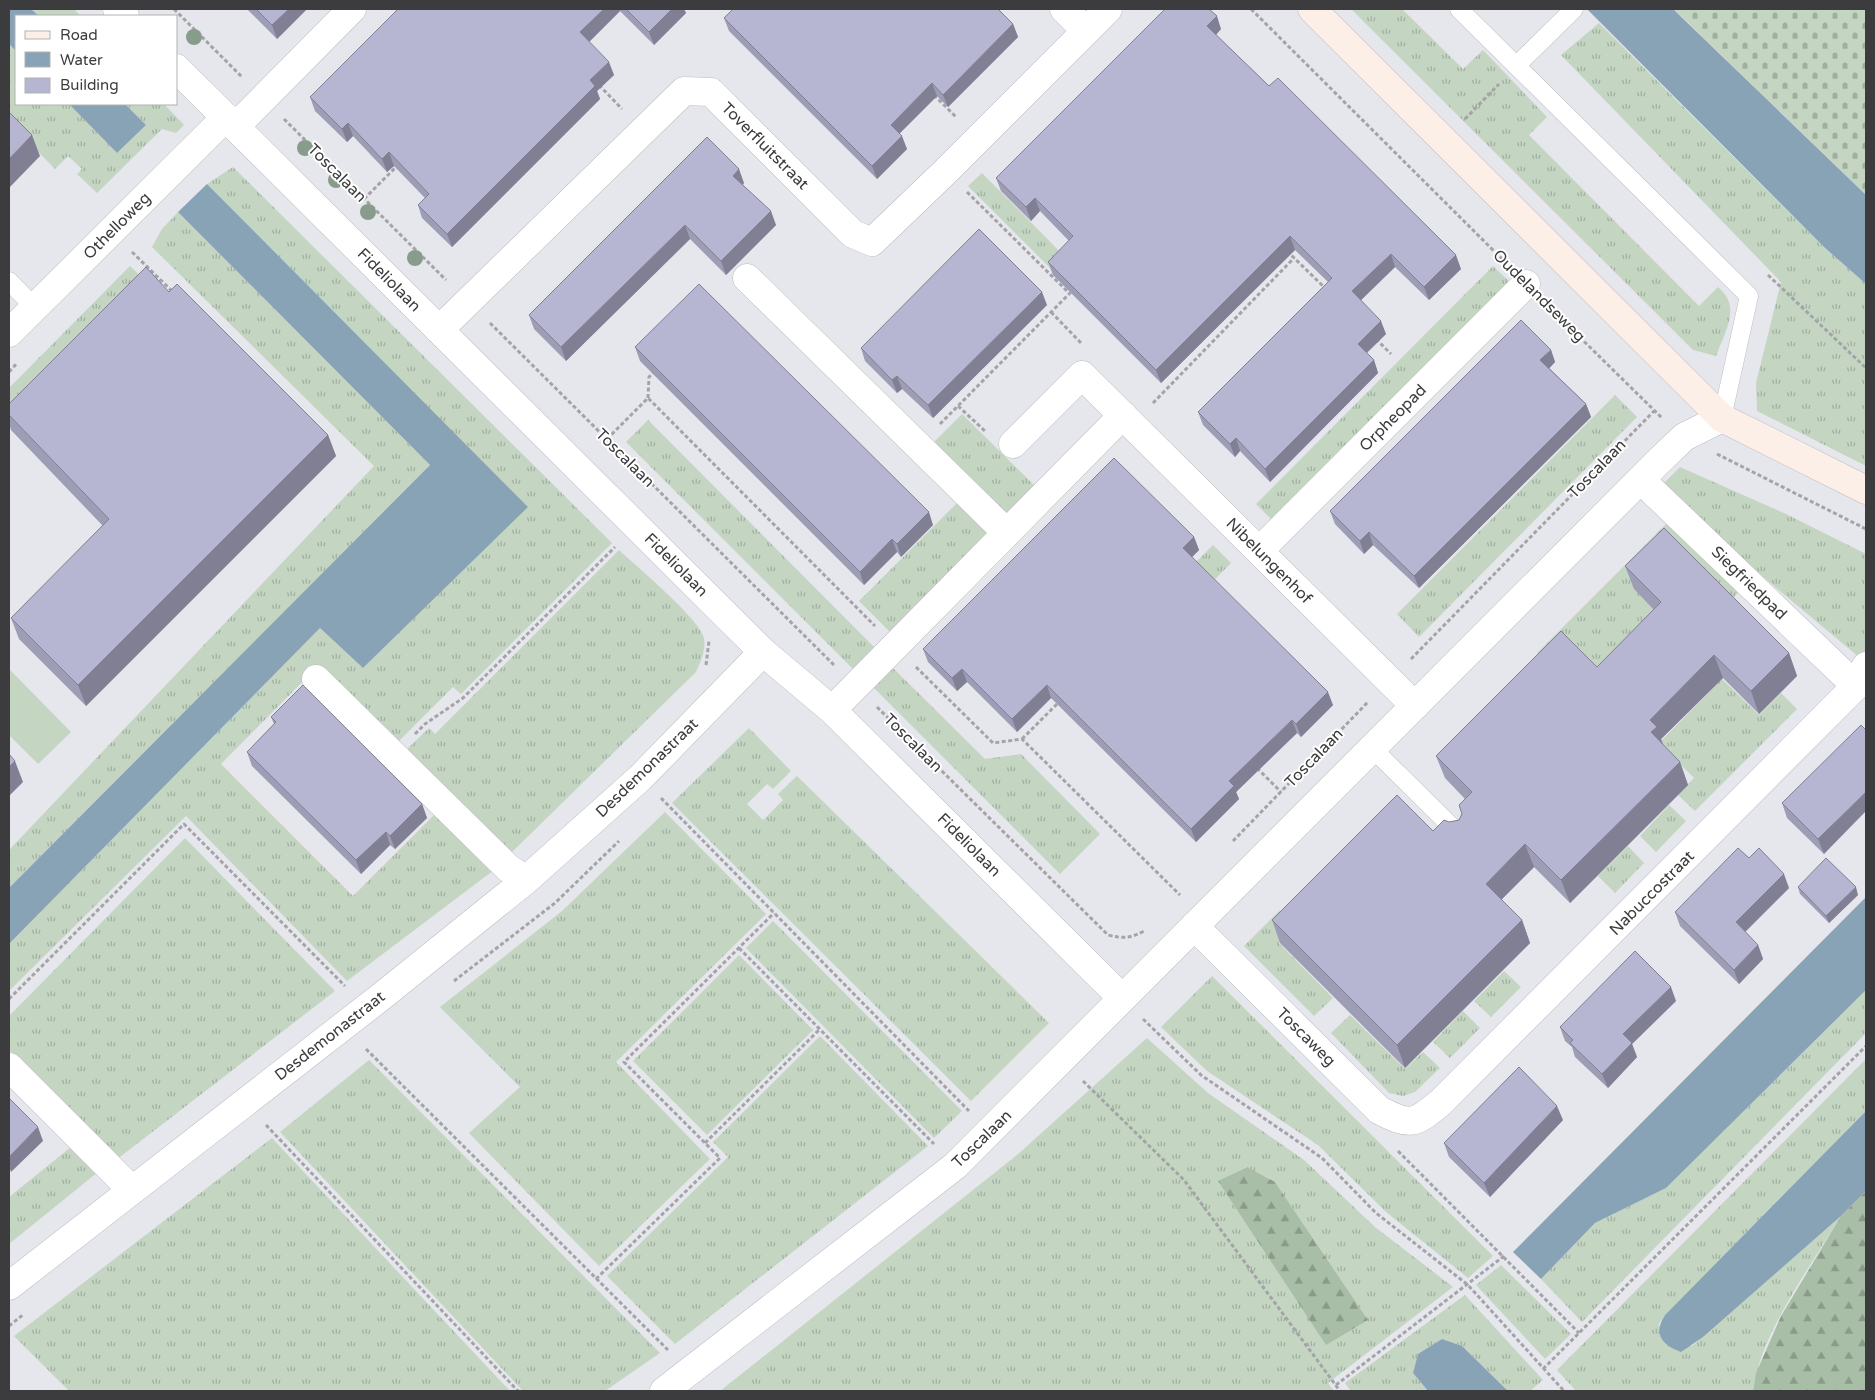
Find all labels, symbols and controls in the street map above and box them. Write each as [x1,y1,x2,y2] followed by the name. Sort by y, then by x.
[15,15,178,105] legend
[60,26,98,44] text: Road
[60,51,103,69] text: Water
[60,76,119,94] text: Building
[717,98,813,194] street label: Toverfluitstraat
[303,139,371,207] street label: Toscalaan
[79,188,155,264] street label: Othelloweg
[353,244,425,316] street label: Fideliolaan
[1488,245,1590,347] street label: Oudelandseweg
[1355,380,1431,456] street label: Orpheopad
[591,424,659,492] street label: Toscalaan
[1564,435,1630,503] street label: Toscalaan
[1222,514,1317,609] street label: Nibelungenhof
[640,529,712,601] street label: Fideliolaan
[1707,542,1791,624] street label: Siegfriedpad
[879,709,947,777] street label: Toscalaan
[592,714,702,822] street label: Desdemonastraat
[1281,724,1347,792] street label: Toscalaan
[933,809,1005,881] street label: Fideliolaan
[1605,846,1699,940] street label: Nabuccostraat
[271,987,389,1085] street label: Desdemonastraat
[1272,1003,1340,1071] street label: Toscaweg
[948,1106,1016,1172] street label: Toscalaan

